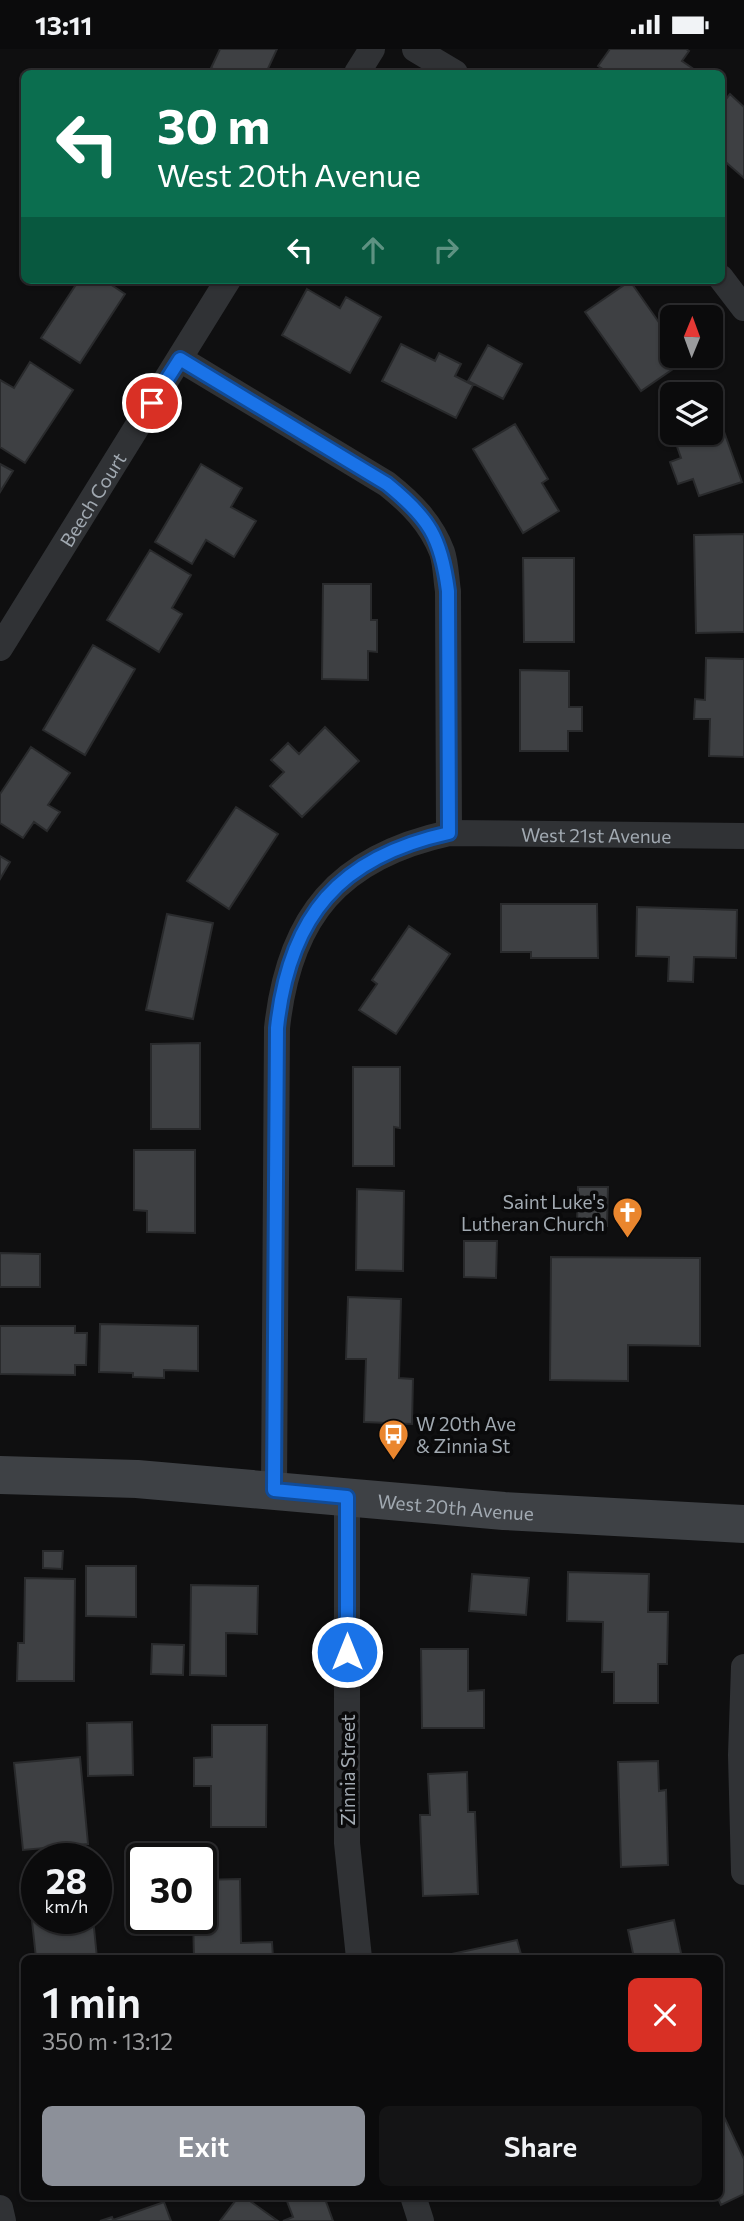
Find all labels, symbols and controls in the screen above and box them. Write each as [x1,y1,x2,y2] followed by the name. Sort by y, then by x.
[35,9,92,40] text: 13:11
[157,94,270,154] text: 30 m
[42,98,133,189] icon: left
[157,154,421,194] text: West 20th Avenue
[281,231,319,269] icon: left
[354,231,392,269] icon: ahead
[427,231,465,269] icon: right
[660,305,723,367] north arrow
[660,305,723,445] map controls
[122,373,182,433] pin
[660,382,723,445] button: layers
[133,384,171,422] icon: arrive
[54,448,130,551] street label: Beech Court
[521,822,671,847] street label: West 21st Avenue
[461,1190,605,1235] place label: Saint Luke's Lutheran Church
[611,1195,645,1239] church icon: Saint Luke's Lutheran Church
[416,1412,516,1457] place label: W 20th Ave & Zinnia St
[376,1417,410,1461] bus stop icon: W 20th Ave & Zinnia St
[377,1489,534,1524] street label: West 20th Avenue
[310,1615,384,1689] position arrow
[336,1714,359,1826] street label: Zinnia Street
[126,1843,217,1934] speed limit sign: 30
[46,1858,87,1901] text: 28
[45,1895,88,1917] text: km/h
[42,1975,141,2027] text: 1 min
[628,1978,702,2052] button: close
[42,2027,173,2055] text: 350 m · 13:12
[42,2106,365,2186] button: Exit
[379,2106,702,2186] button: Share

